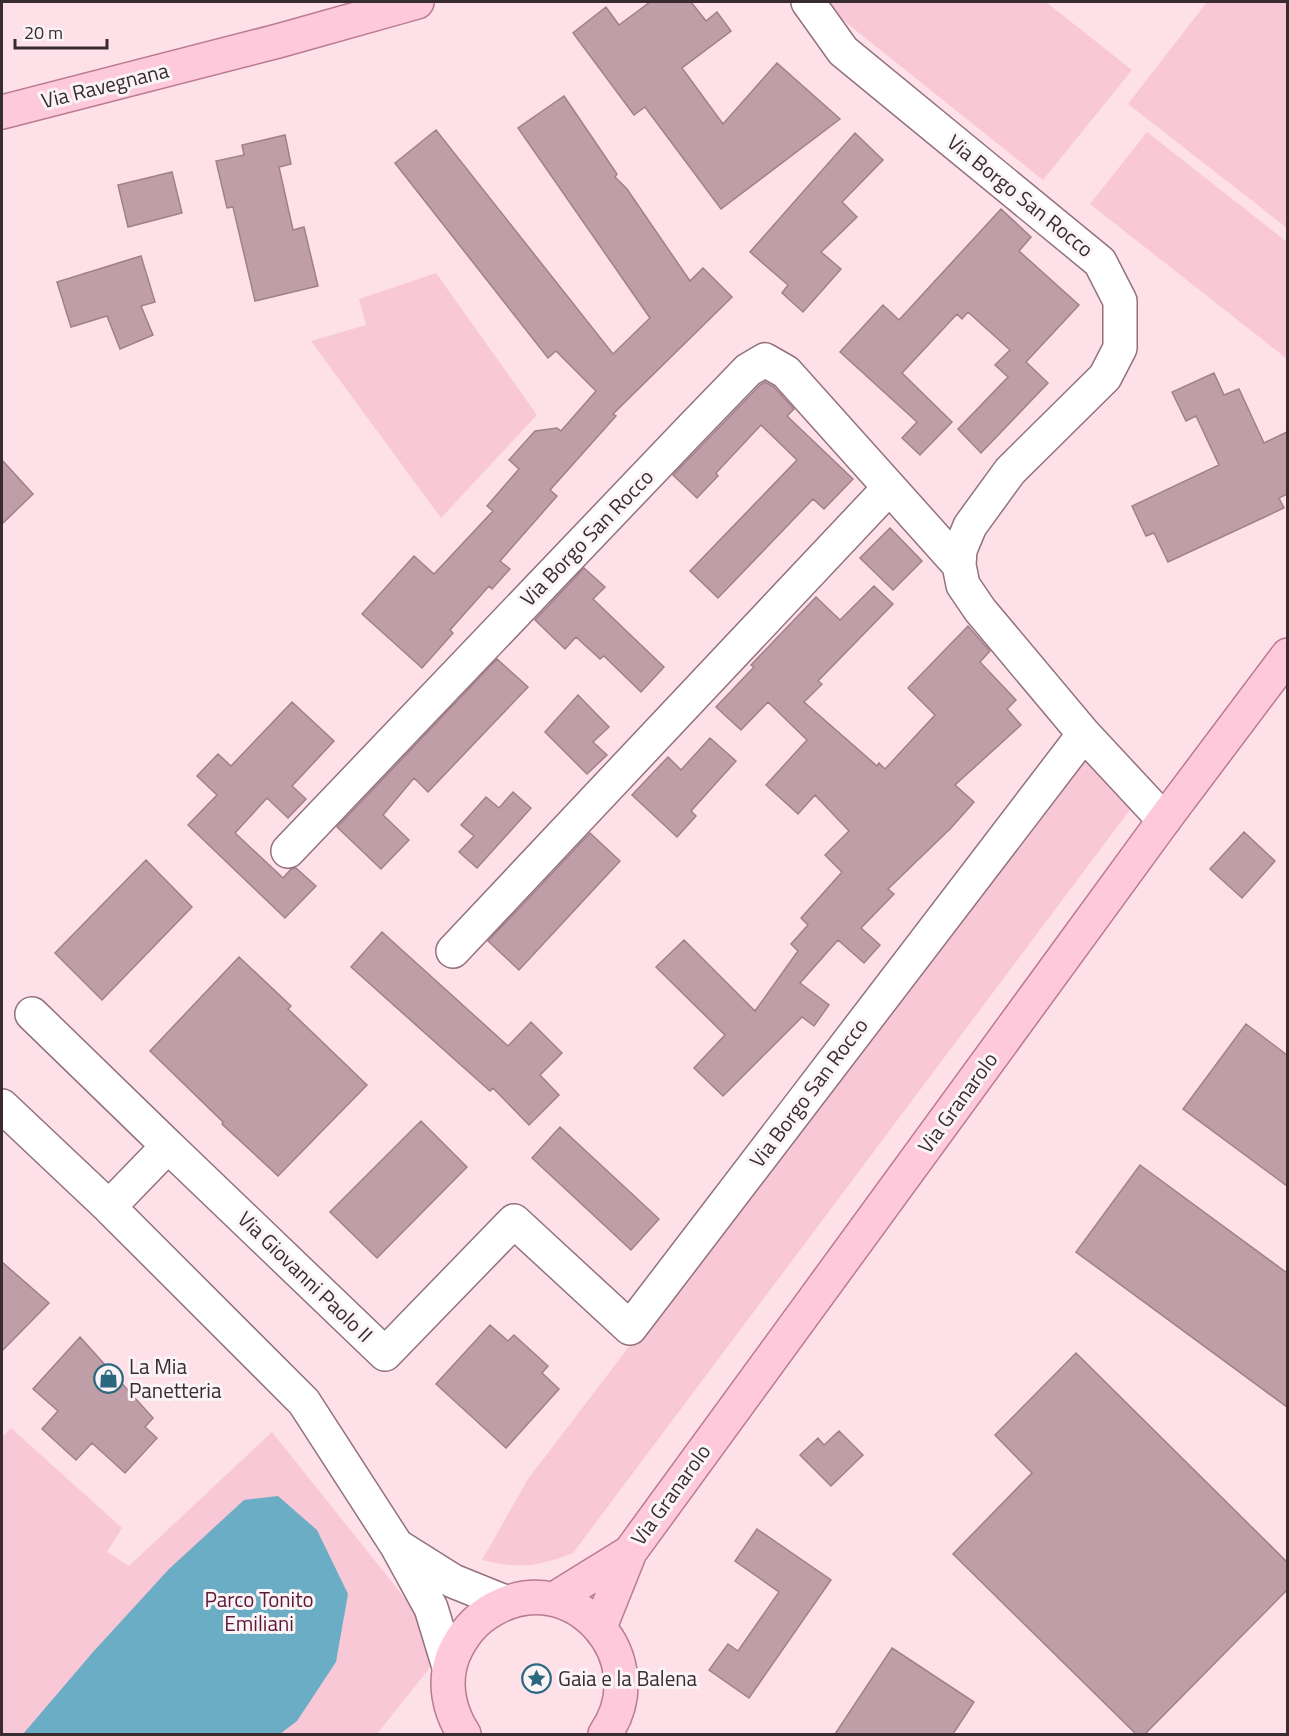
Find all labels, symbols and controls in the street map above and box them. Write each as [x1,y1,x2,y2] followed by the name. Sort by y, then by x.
[15,12,106,50] scale bar
[24,19,63,46] text: 20 m
[38,54,172,116] street label: Via Ravegnana
[940,126,1101,264] street label: Via Borgo San Rocco
[512,461,660,613] street label: Via Borgo San Rocco
[741,1011,875,1174] street label: Via Borgo San Rocco
[909,1045,1005,1160] street label: Via Granarolo
[231,1203,381,1349] street label: Via Giovanni Paolo II
[129,1350,222,1406] place label: La Mia Panetteria
[92,1363,124,1395] shop icon: La Mia Panetteria
[622,1437,718,1552] street label: Via Granarolo
[204,1583,314,1639] park label: Parco Tonito Emiliani
[558,1662,698,1694] place label: Gaia e la Balena
[521,1663,553,1695] place icon: Gaia e la Balena

